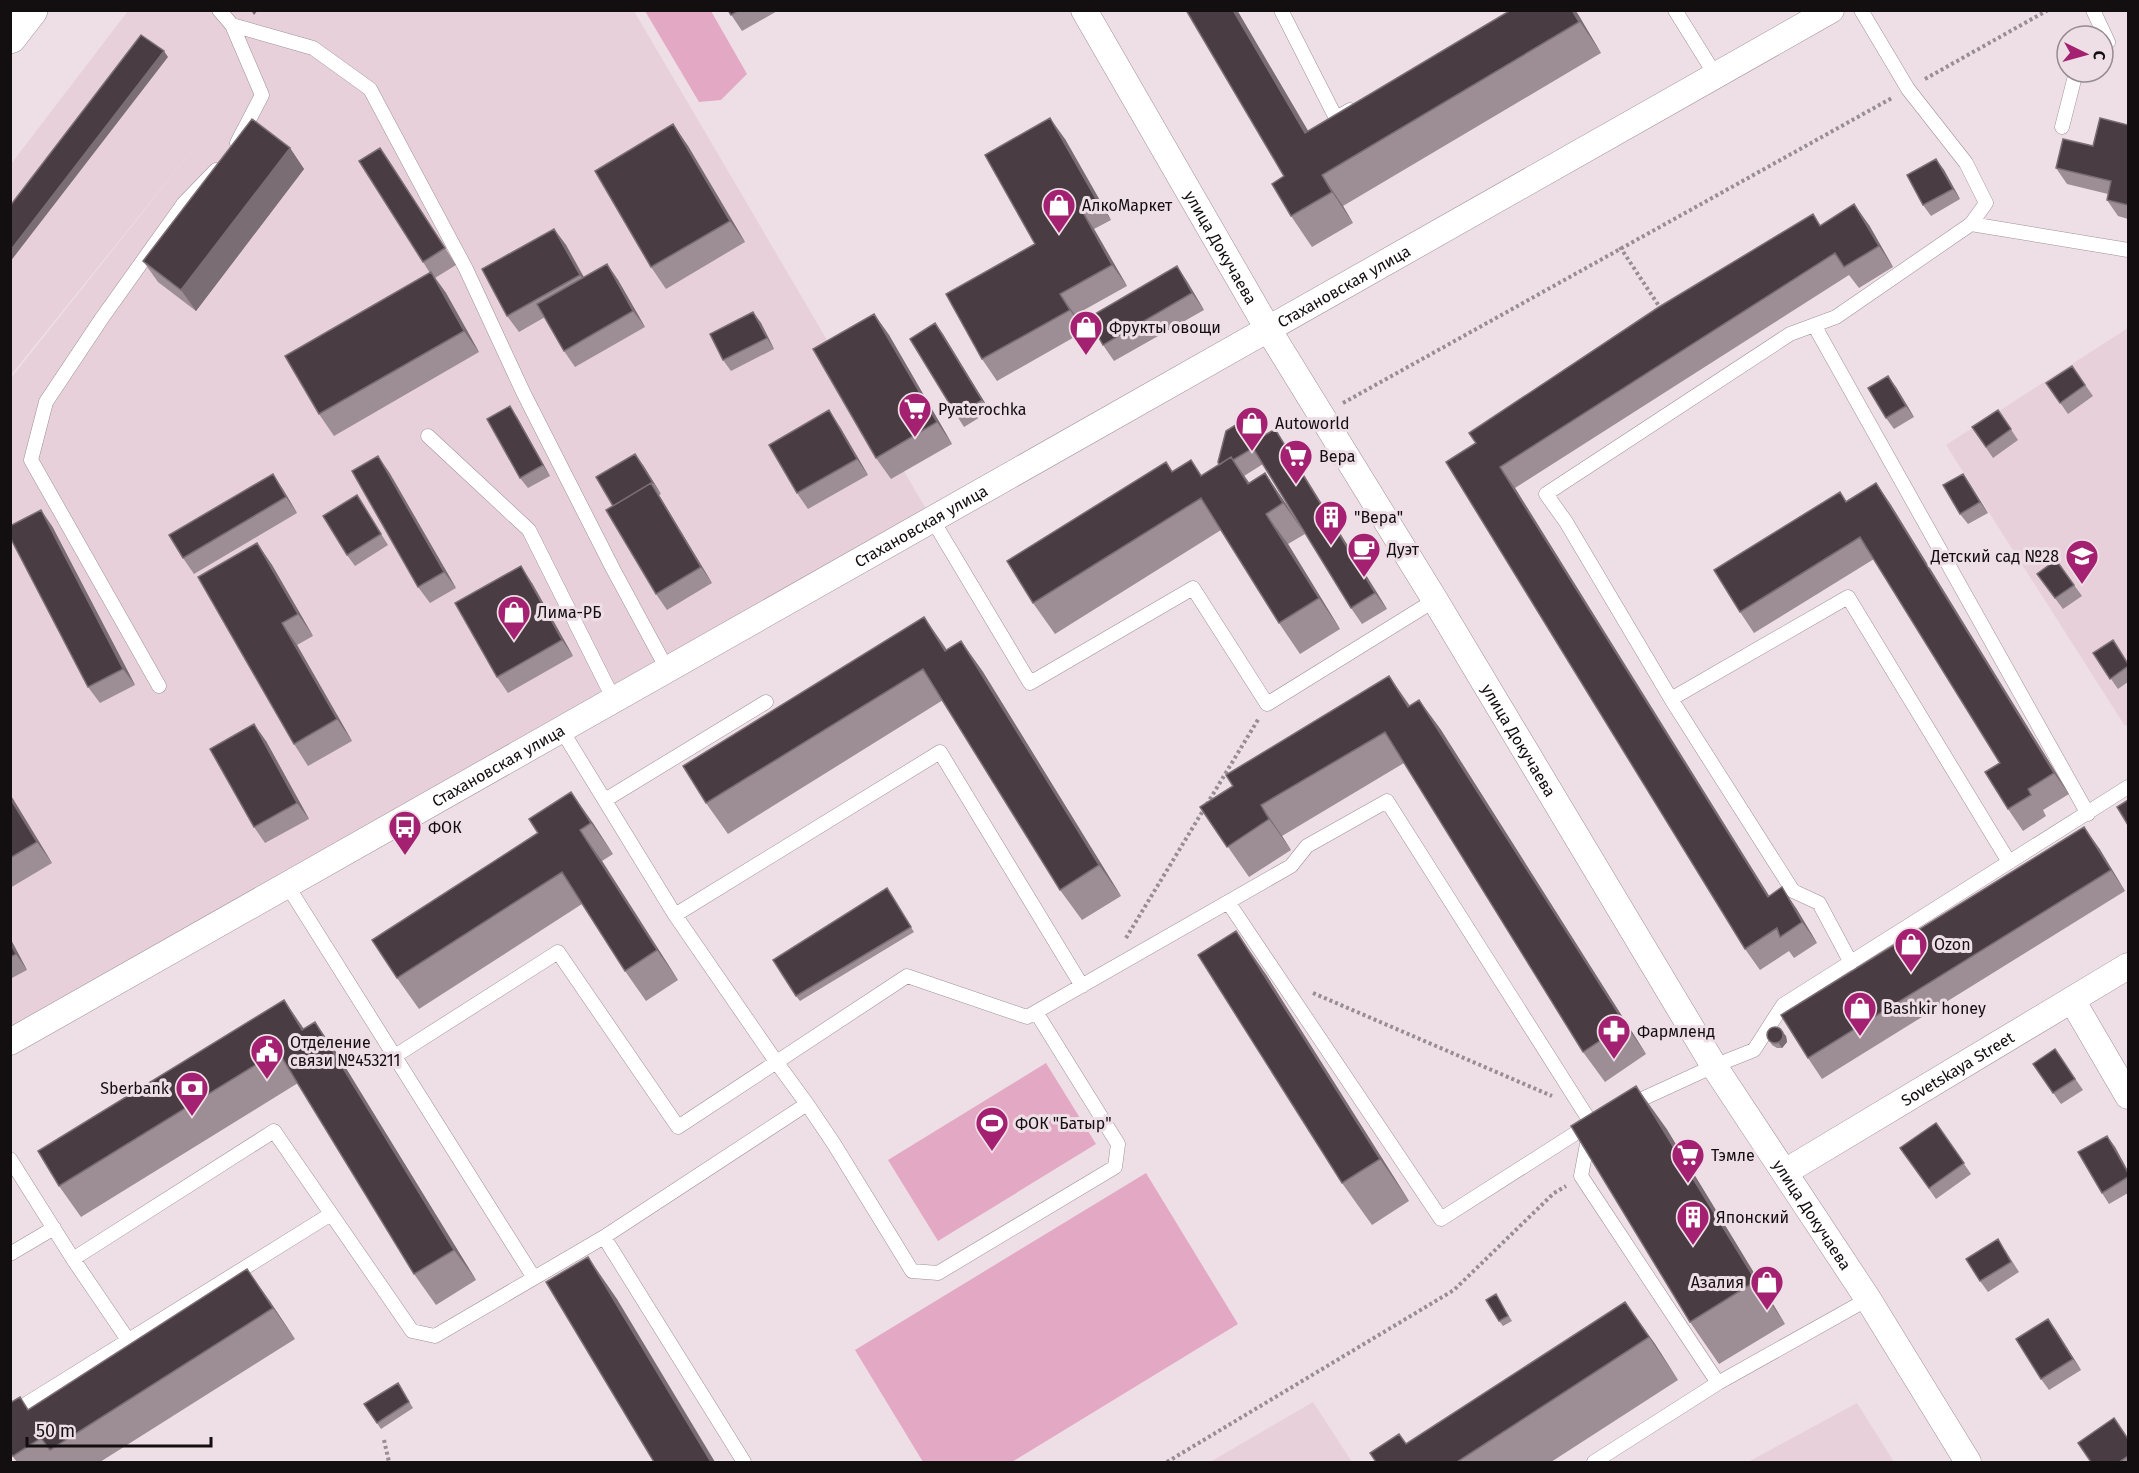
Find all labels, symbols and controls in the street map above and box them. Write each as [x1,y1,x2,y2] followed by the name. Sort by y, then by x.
[2055,24,2115,84] north arrow
[2090,50,2109,61] text: С
[1041,187,1077,234] shop icon: АлкоМаркет
[1180,187,1261,308] street label: улица Докучаева
[1082,196,1173,215] place label: АлкоМаркет
[1274,241,1414,332] street label: Стахановская улица
[1068,309,1104,356] shop icon: Фрукты овощи
[1109,318,1221,337] place label: Фрукты овощи
[897,391,933,438] supermarket icon: Pyaterochka
[938,400,1027,419] place label: Pyaterochka
[1234,405,1270,452] shop icon: Autoworld
[1275,414,1350,433] place label: Autoworld
[1278,438,1314,485] supermarket icon: Вера
[1319,447,1356,466] place label: Вера
[851,481,991,571] street label: Стахановская улица
[1313,499,1349,546] building icon: "Вера"
[1354,508,1403,527] place label: "Вера"
[1346,531,1382,578] cafe icon: Дуэт
[2064,538,2100,585] school or university icon: Детский сад №28
[1386,540,1420,559] place label: Дуэт
[1930,547,2059,566] place label: Детский сад №28
[496,594,532,641] shop icon: Лима-РБ
[537,603,601,622] place label: Лима-РБ
[1477,681,1560,800] street label: улица Докучаева
[429,721,568,811] street label: Стахановская улица
[387,809,423,856] bus stop icon: ФОК
[428,818,462,837] place label: ФОК
[1893,926,1929,973] shop icon: Ozon
[1934,935,1971,954] place label: Ozon
[1842,990,1878,1037] shop icon: Bashkir honey
[1883,999,1986,1018] place label: Bashkir honey
[1596,1013,1632,1060] pharmacy icon: Фармленд
[1637,1022,1715,1041] place label: Фармленд
[1898,1028,2018,1110] street label: Sovetskaya Street
[249,1033,285,1080] public building icon: Отделение связи №453211
[290,1033,400,1070] place label: Отделение связи №453211
[174,1070,210,1117] bank icon: Sberbank
[100,1079,170,1098] place label: Sberbank
[974,1105,1010,1152] sports icon: ФОК "Батыр"
[1015,1114,1112,1133] place label: ФОК "Батыр"
[1670,1137,1706,1184] supermarket icon: Тэмле
[1711,1146,1755,1165] place label: Тэмле
[1769,1156,1855,1274] street label: улица Докучаева
[1675,1199,1711,1246] building icon: Японский
[1716,1208,1789,1227] place label: Японский
[1749,1264,1785,1311] shop icon: Азалия
[1691,1273,1744,1292] place label: Азалия
[27,1410,212,1448] scale bar
[36,1420,75,1442] text: 50 m

